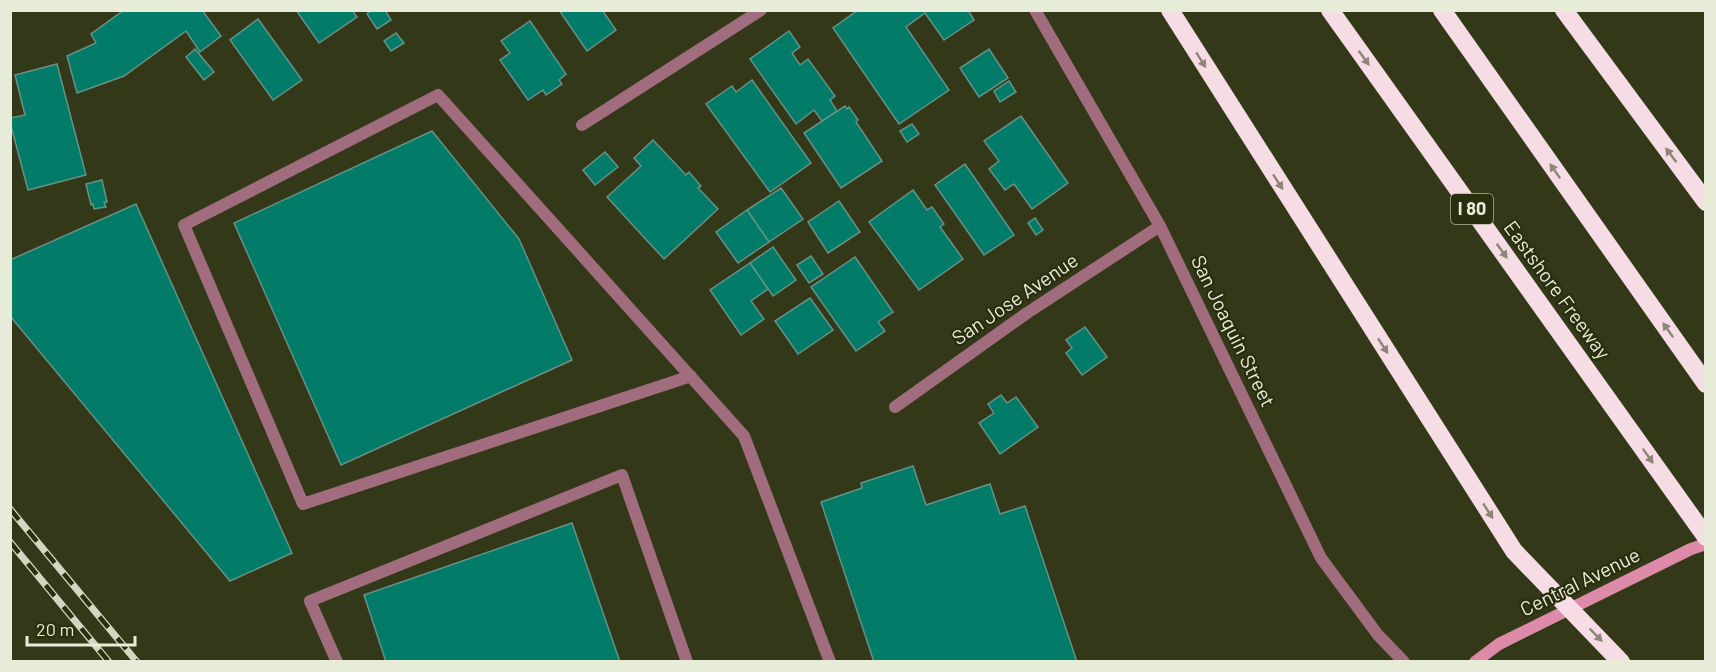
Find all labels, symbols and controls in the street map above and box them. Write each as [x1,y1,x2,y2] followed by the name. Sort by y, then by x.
[1358,50,1370,66] one-way arrow
[1196,52,1207,68] one-way arrow
[1665,147,1677,162] one-way arrow
[1549,163,1561,179] one-way arrow
[1273,174,1284,190] one-way arrow
[1451,194,1493,224] road number: I 80
[1500,216,1616,363] street label: Eastshore Freeway
[1496,242,1508,258] one-way arrow
[947,247,1082,349] street label: San Jose Avenue
[1187,251,1281,410] street label: San Joaquin Street
[1663,322,1674,338] one-way arrow
[1378,338,1389,355] one-way arrow
[1642,447,1654,463] one-way arrow
[1483,503,1494,519] one-way arrow
[1516,542,1643,620] street label: Central Avenue
[27,609,135,647] scale bar
[36,618,74,640] text: 20 m
[1589,627,1603,642] one-way arrow

